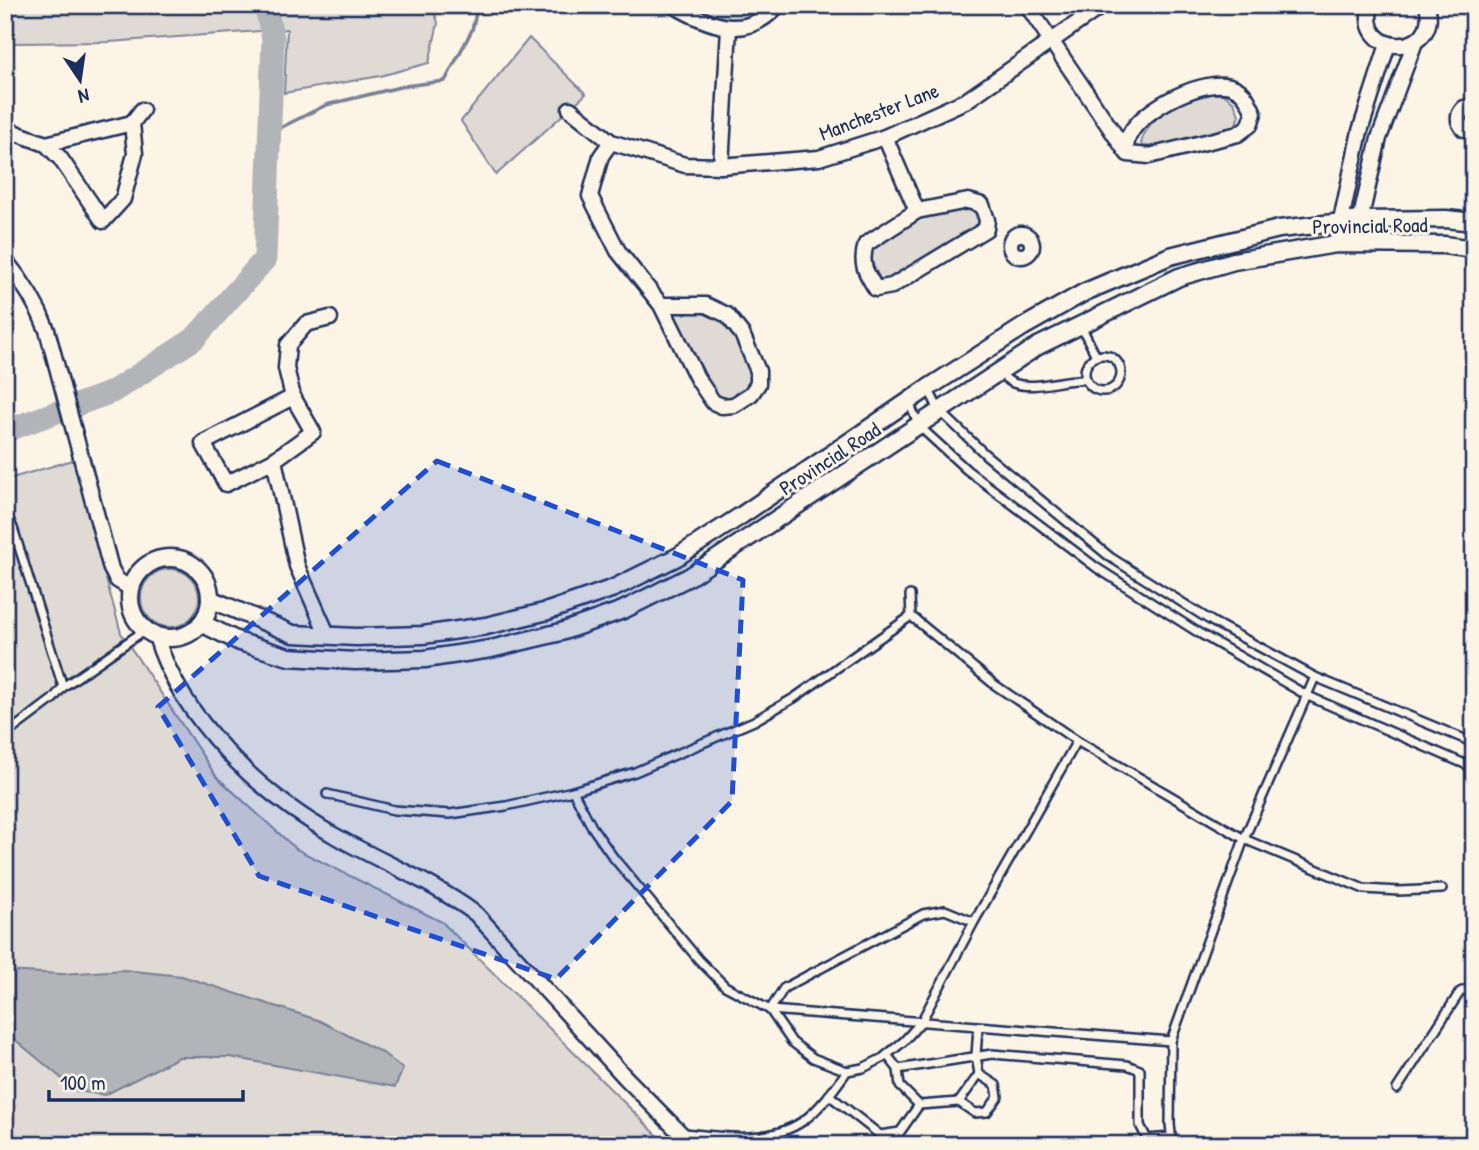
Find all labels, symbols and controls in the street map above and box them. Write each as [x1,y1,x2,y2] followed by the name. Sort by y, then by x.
[46,46,116,116] north arrow
[815,75,943,148] street label: Manchester Lane
[76,83,92,110] text: N
[1312,210,1428,241] street label: Provincial Road
[774,415,886,502] street label: Provincial Road
[49,1059,243,1103] scale bar
[60,1068,106,1097] text: 100 m

